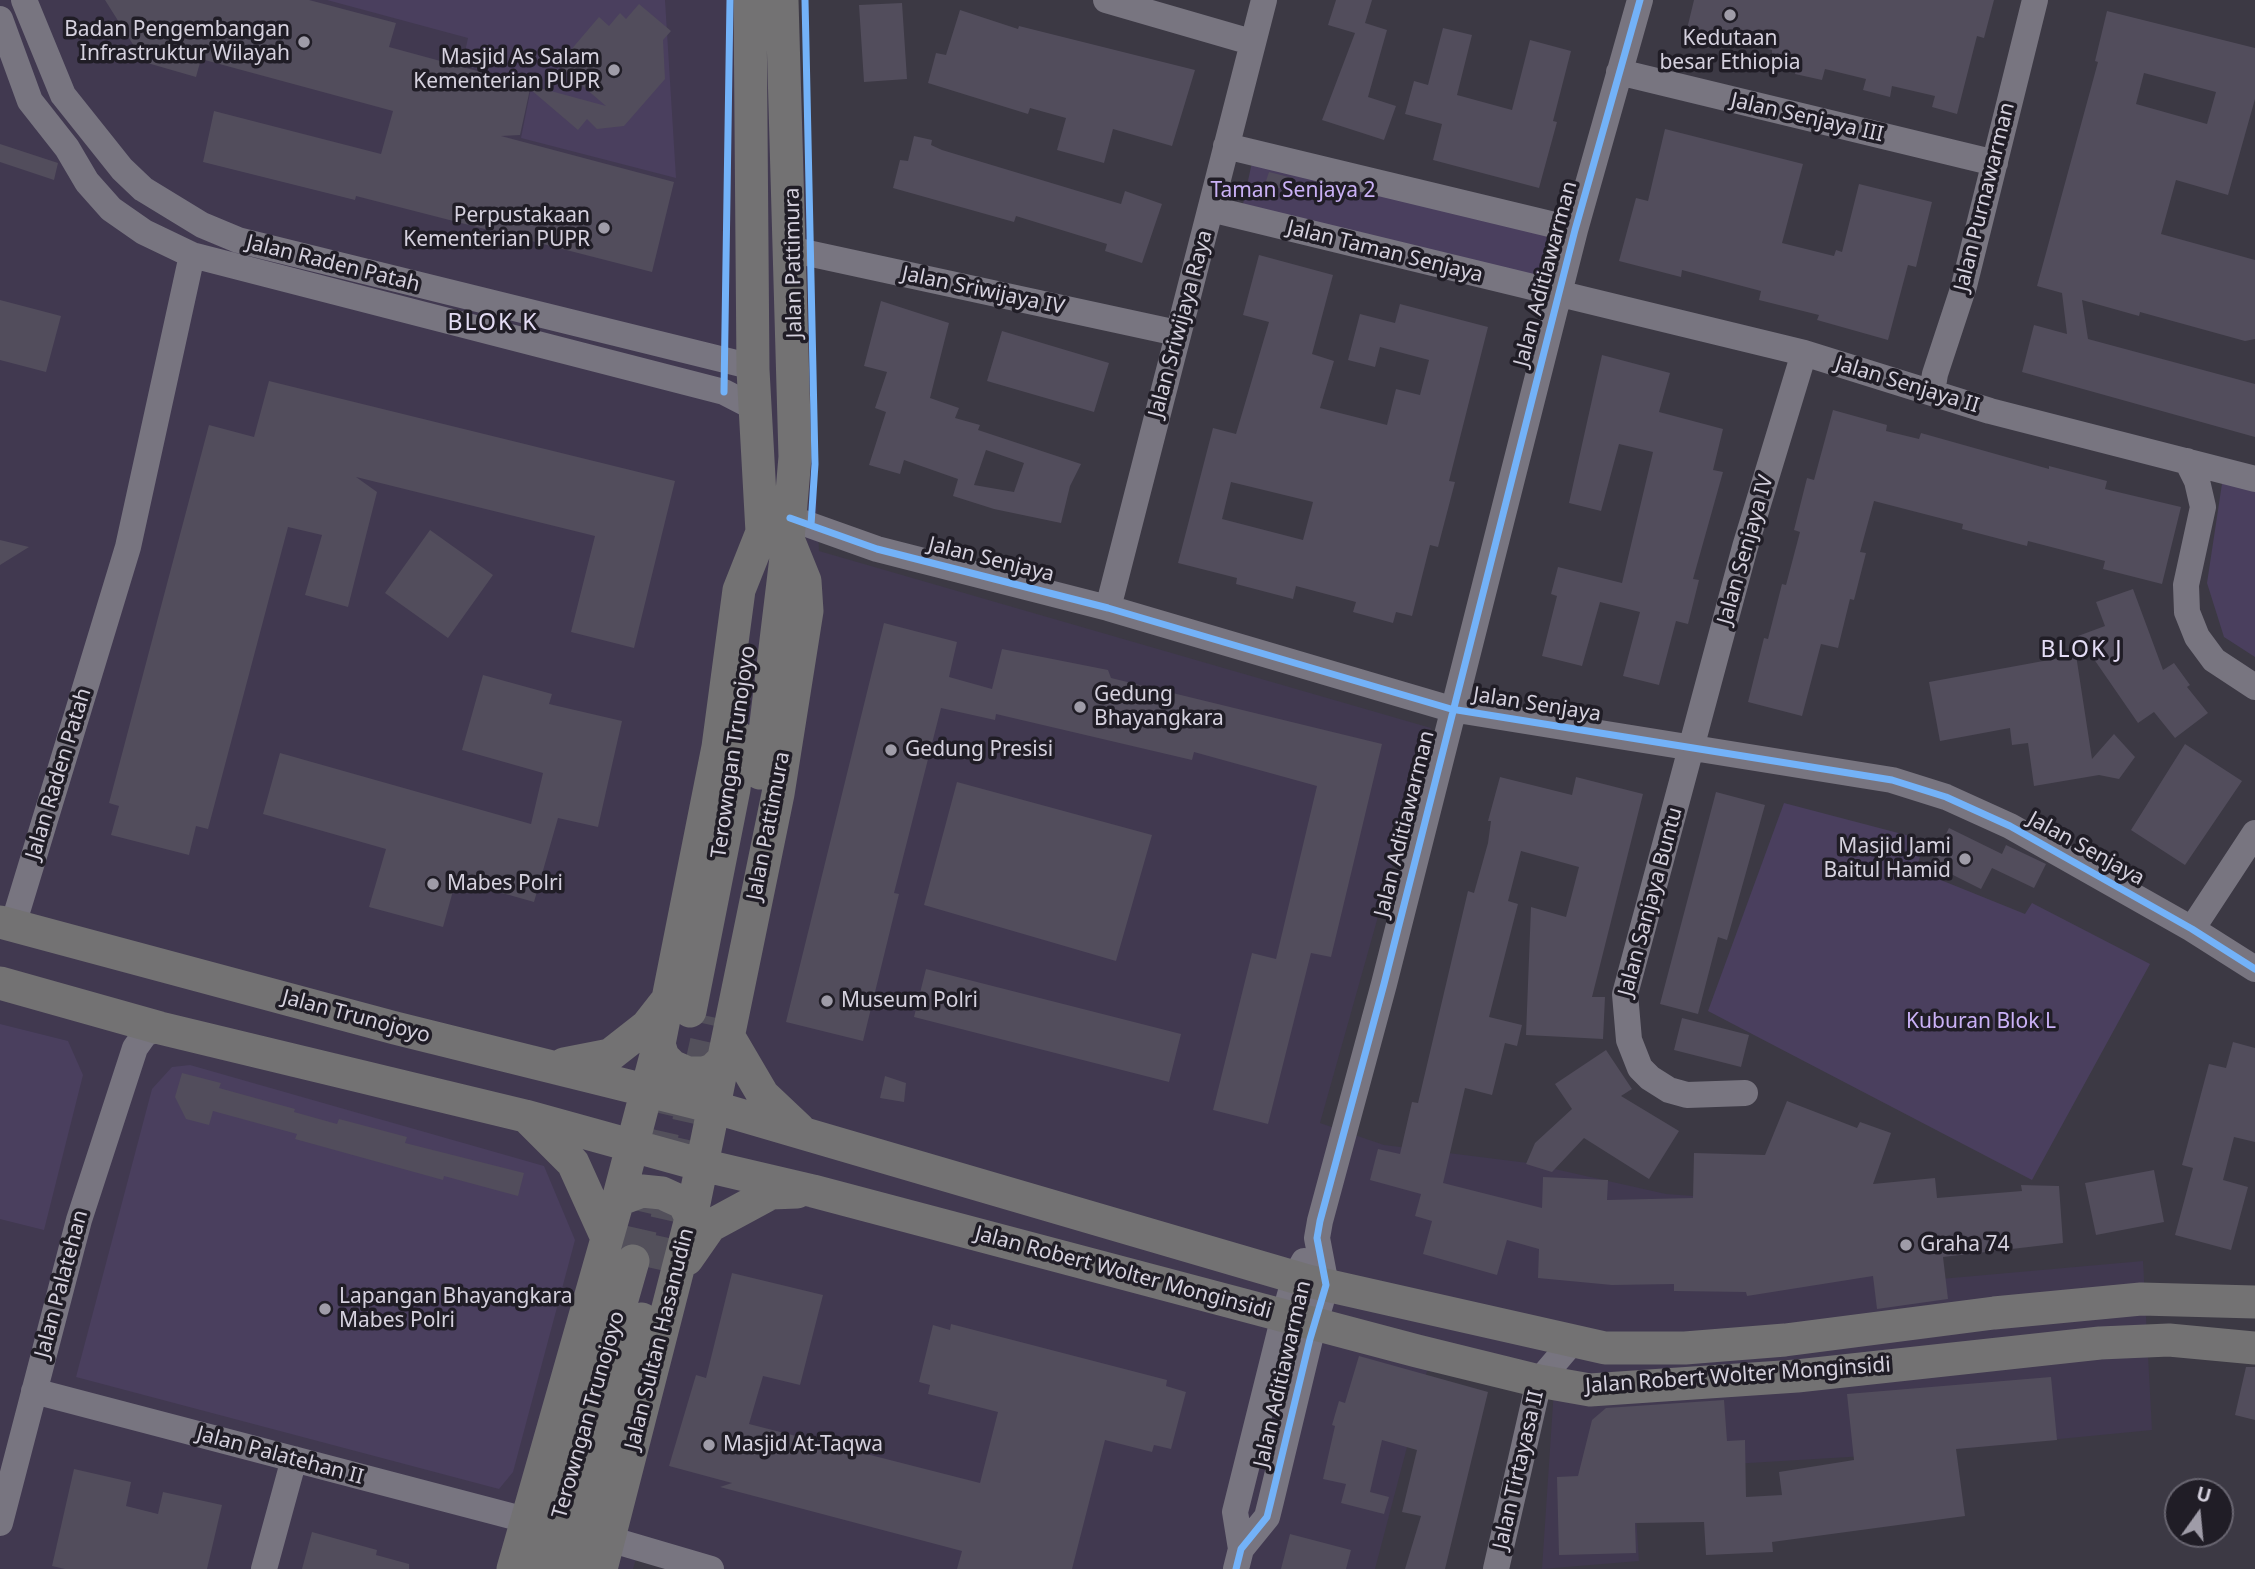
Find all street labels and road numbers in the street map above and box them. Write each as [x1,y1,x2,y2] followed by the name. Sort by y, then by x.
[1728,88,1886,148] street label: Jalan Senjaya III
[1949,100,2021,294] street label: Jalan Purnawarman
[1509,178,1583,370] street label: Jalan Aditiawarman
[780,187,808,339] street label: Jalan Pattimura
[1285,215,1485,289] street label: Jalan Taman Senjaya
[1144,227,1218,421] street label: Jalan Sriwijaya Raya
[244,230,422,298] street label: Jalan Raden Patah
[899,261,1067,321] street label: Jalan Sriwijaya IV
[1832,351,1982,419] street label: Jalan Senjaya II
[1713,472,1779,628] street label: Jalan Senjaya IV
[925,532,1057,588] street label: Jalan Senjaya
[707,644,761,860] street label: Terowngan Trunojoyo
[1471,682,1603,728] street label: Jalan Senjaya
[21,685,97,863] street label: Jalan Raden Patah
[1370,728,1440,920] street label: Jalan Aditiawarman
[742,750,796,902] street label: Jalan Pattimura
[1614,805,1688,999] street label: Jalan Sanjaya Buntu
[2023,807,2149,891] street label: Jalan Senjaya
[279,985,433,1049] street label: Jalan Trunojoyo
[30,1207,94,1361] street label: Jalan Palatehan
[972,1221,1274,1325] street label: Jalan Robert Wolter Monginsidi
[620,1226,700,1452] street label: Jalan Sultan Hasanudin
[1249,1278,1317,1470] street label: Jalan Aditiawarman
[547,1309,631,1521] street label: Terowngan Trunojoyo
[1584,1353,1892,1399] street label: Jalan Robert Wolter Monginsidi
[1488,1388,1550,1552] street label: Jalan Tirtayasa II
[194,1422,366,1490] street label: Jalan Palatehan II

